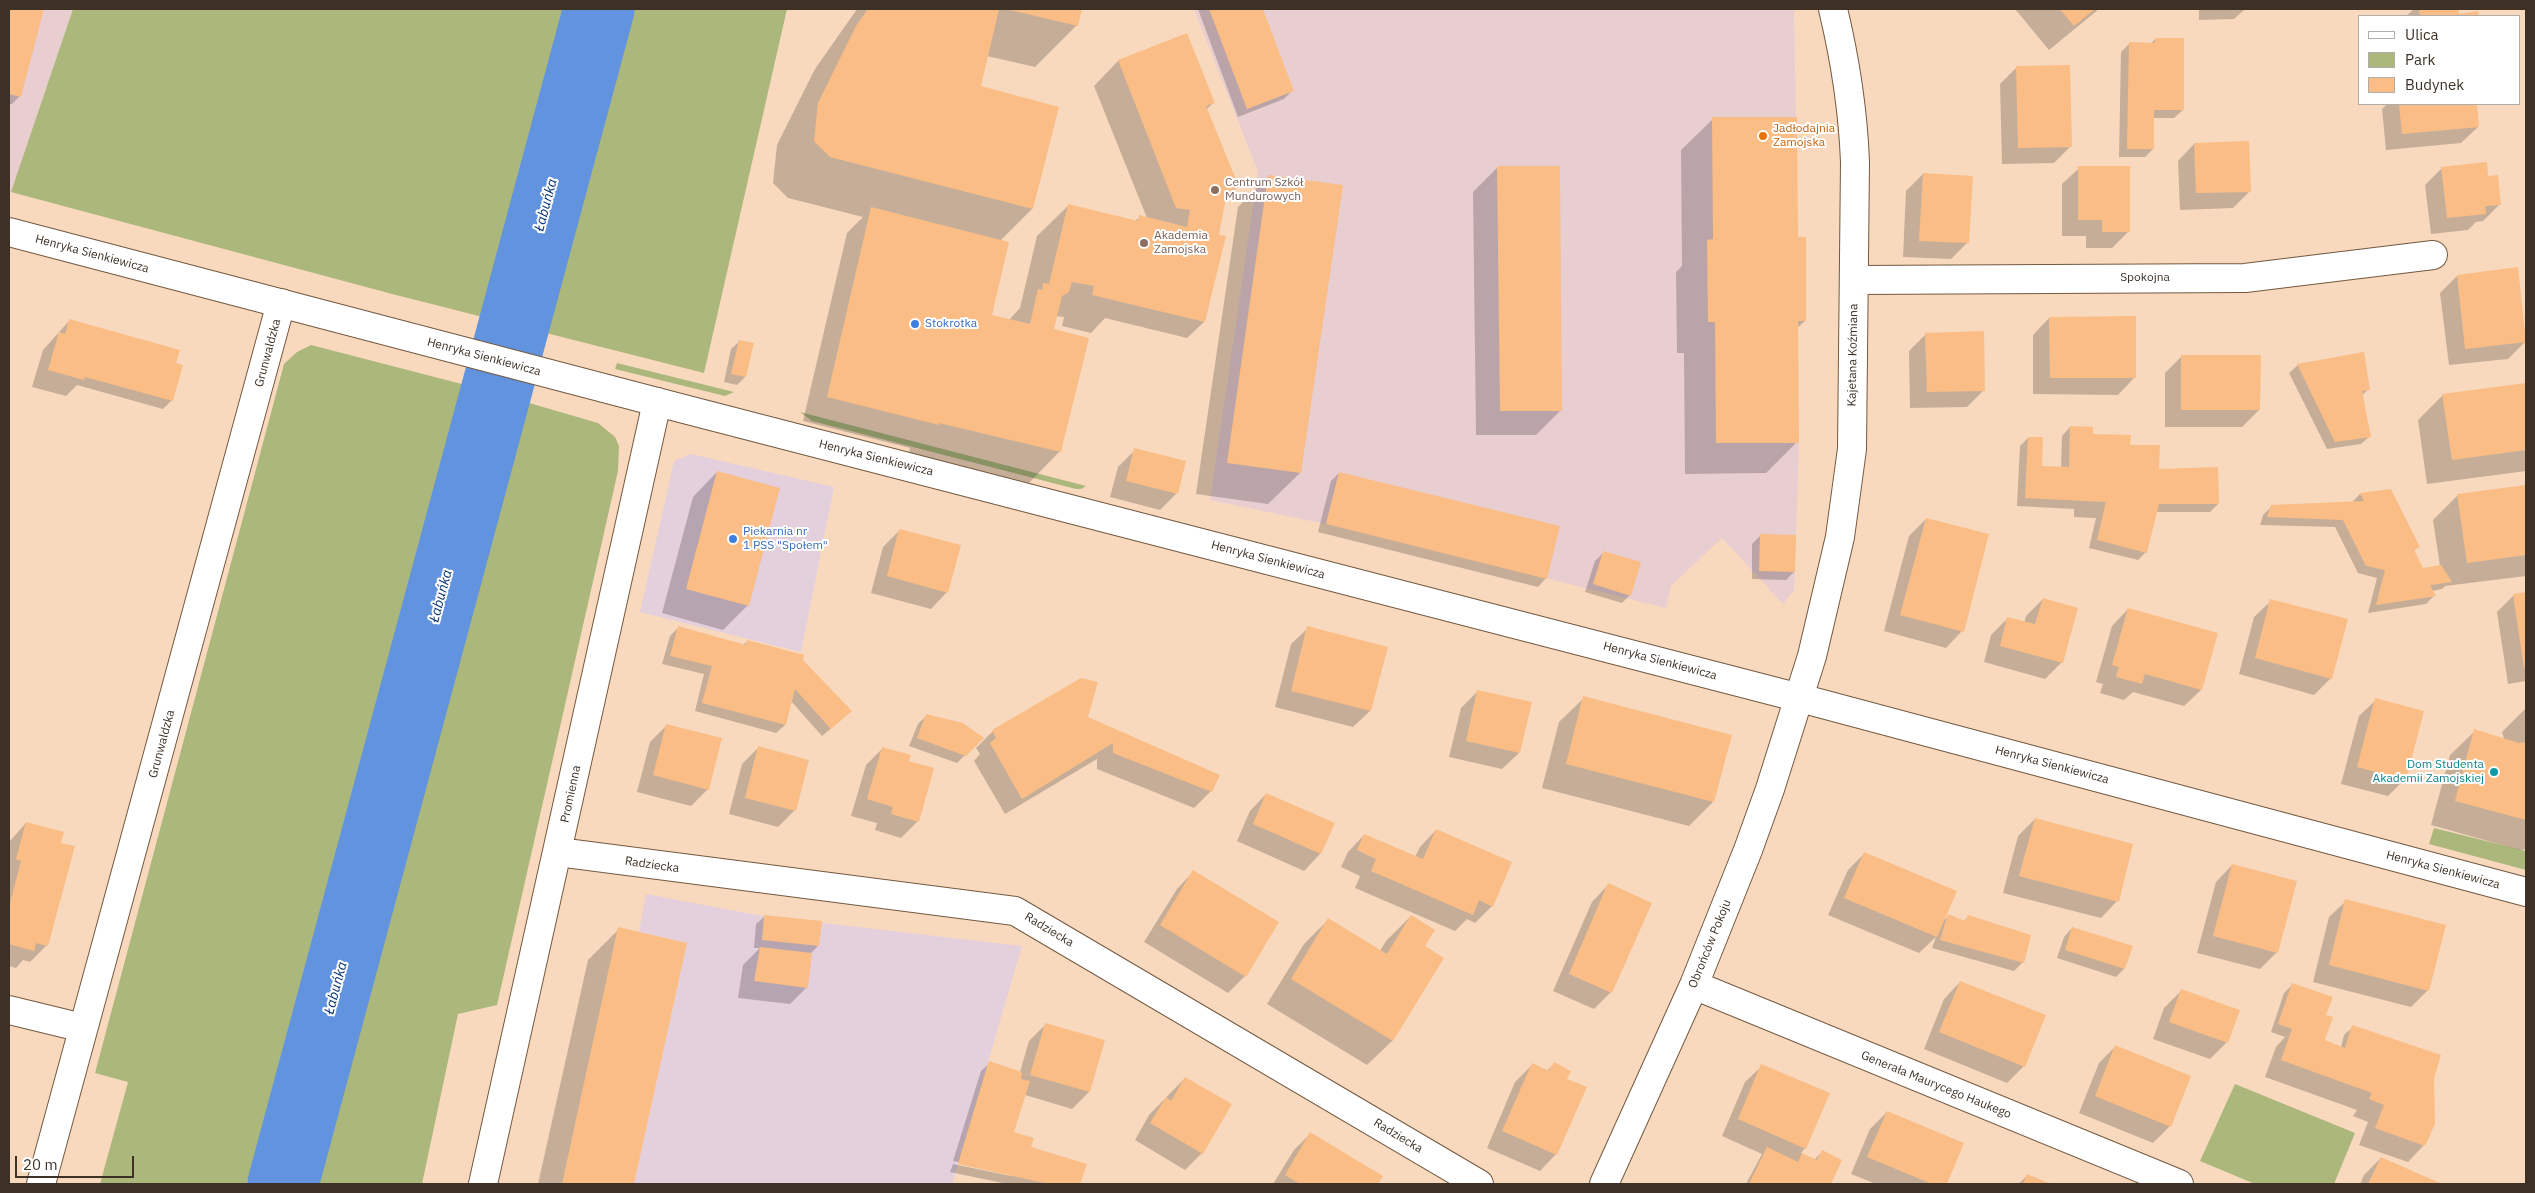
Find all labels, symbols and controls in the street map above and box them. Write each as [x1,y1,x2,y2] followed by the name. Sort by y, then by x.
[2358,15,2520,105] legend
[2405,25,2439,44] text: Ulica
[2405,50,2435,69] text: Park
[2405,75,2464,94] text: Budynek
[1773,122,1835,150] place label: Jadłodajnia Zamojska
[1757,130,1769,142] marker: Jadłodajnia Zamojska
[1225,176,1303,204] place label: Centrum Szkół Mundurowych
[531,177,561,233] water label: Łabuńka
[1209,184,1221,196] marker: Centrum Szkół Mundurowych
[1154,229,1208,257] place label: Akademia Zamojska
[33,232,151,276] street label: Henryka Sienkiewicza
[1138,237,1150,249] marker: Akademia Zamojska
[2120,271,2170,285] street label: Spokojna
[1845,304,1861,406] street label: Kajetana Koźmiana
[252,317,284,389] street label: Grunwaldzka
[925,317,977,331] place label: Stokrotka
[909,318,921,330] marker: Stokrotka
[425,335,543,379] street label: Henryka Sienkiewicza
[817,437,935,479] street label: Henryka Sienkiewicza
[743,525,828,553] place label: Piekarnia nr 1 PSS "Społem"
[727,533,739,545] marker: Piekarnia nr 1 PSS "Społem"
[1209,538,1327,582] street label: Henryka Sienkiewicza
[426,568,456,624] water label: Łabuńka
[1601,639,1719,683] street label: Henryka Sienkiewicza
[146,708,178,780] street label: Grunwaldzka
[1993,743,2111,787] street label: Henryka Sienkiewicza
[2372,758,2484,786] place label: Dom Studenta Akademii Zamojskiej
[558,764,584,824] street label: Promienna
[2488,766,2500,778] marker: Dom Studenta Akademii Zamojskiej
[2384,848,2502,892] street label: Henryka Sienkiewicza
[624,854,680,876] street label: Radziecka
[1686,898,1734,990] street label: Obrońców Pokoju
[1022,910,1076,950] street label: Radziecka
[321,960,351,1016] water label: Łabuńka
[1859,1048,2013,1122] street label: Generała Maurycego Haukego
[1371,1116,1425,1156] street label: Radziecka
[18,1146,136,1178] scale bar
[23,1155,58,1174] text: 20 m

